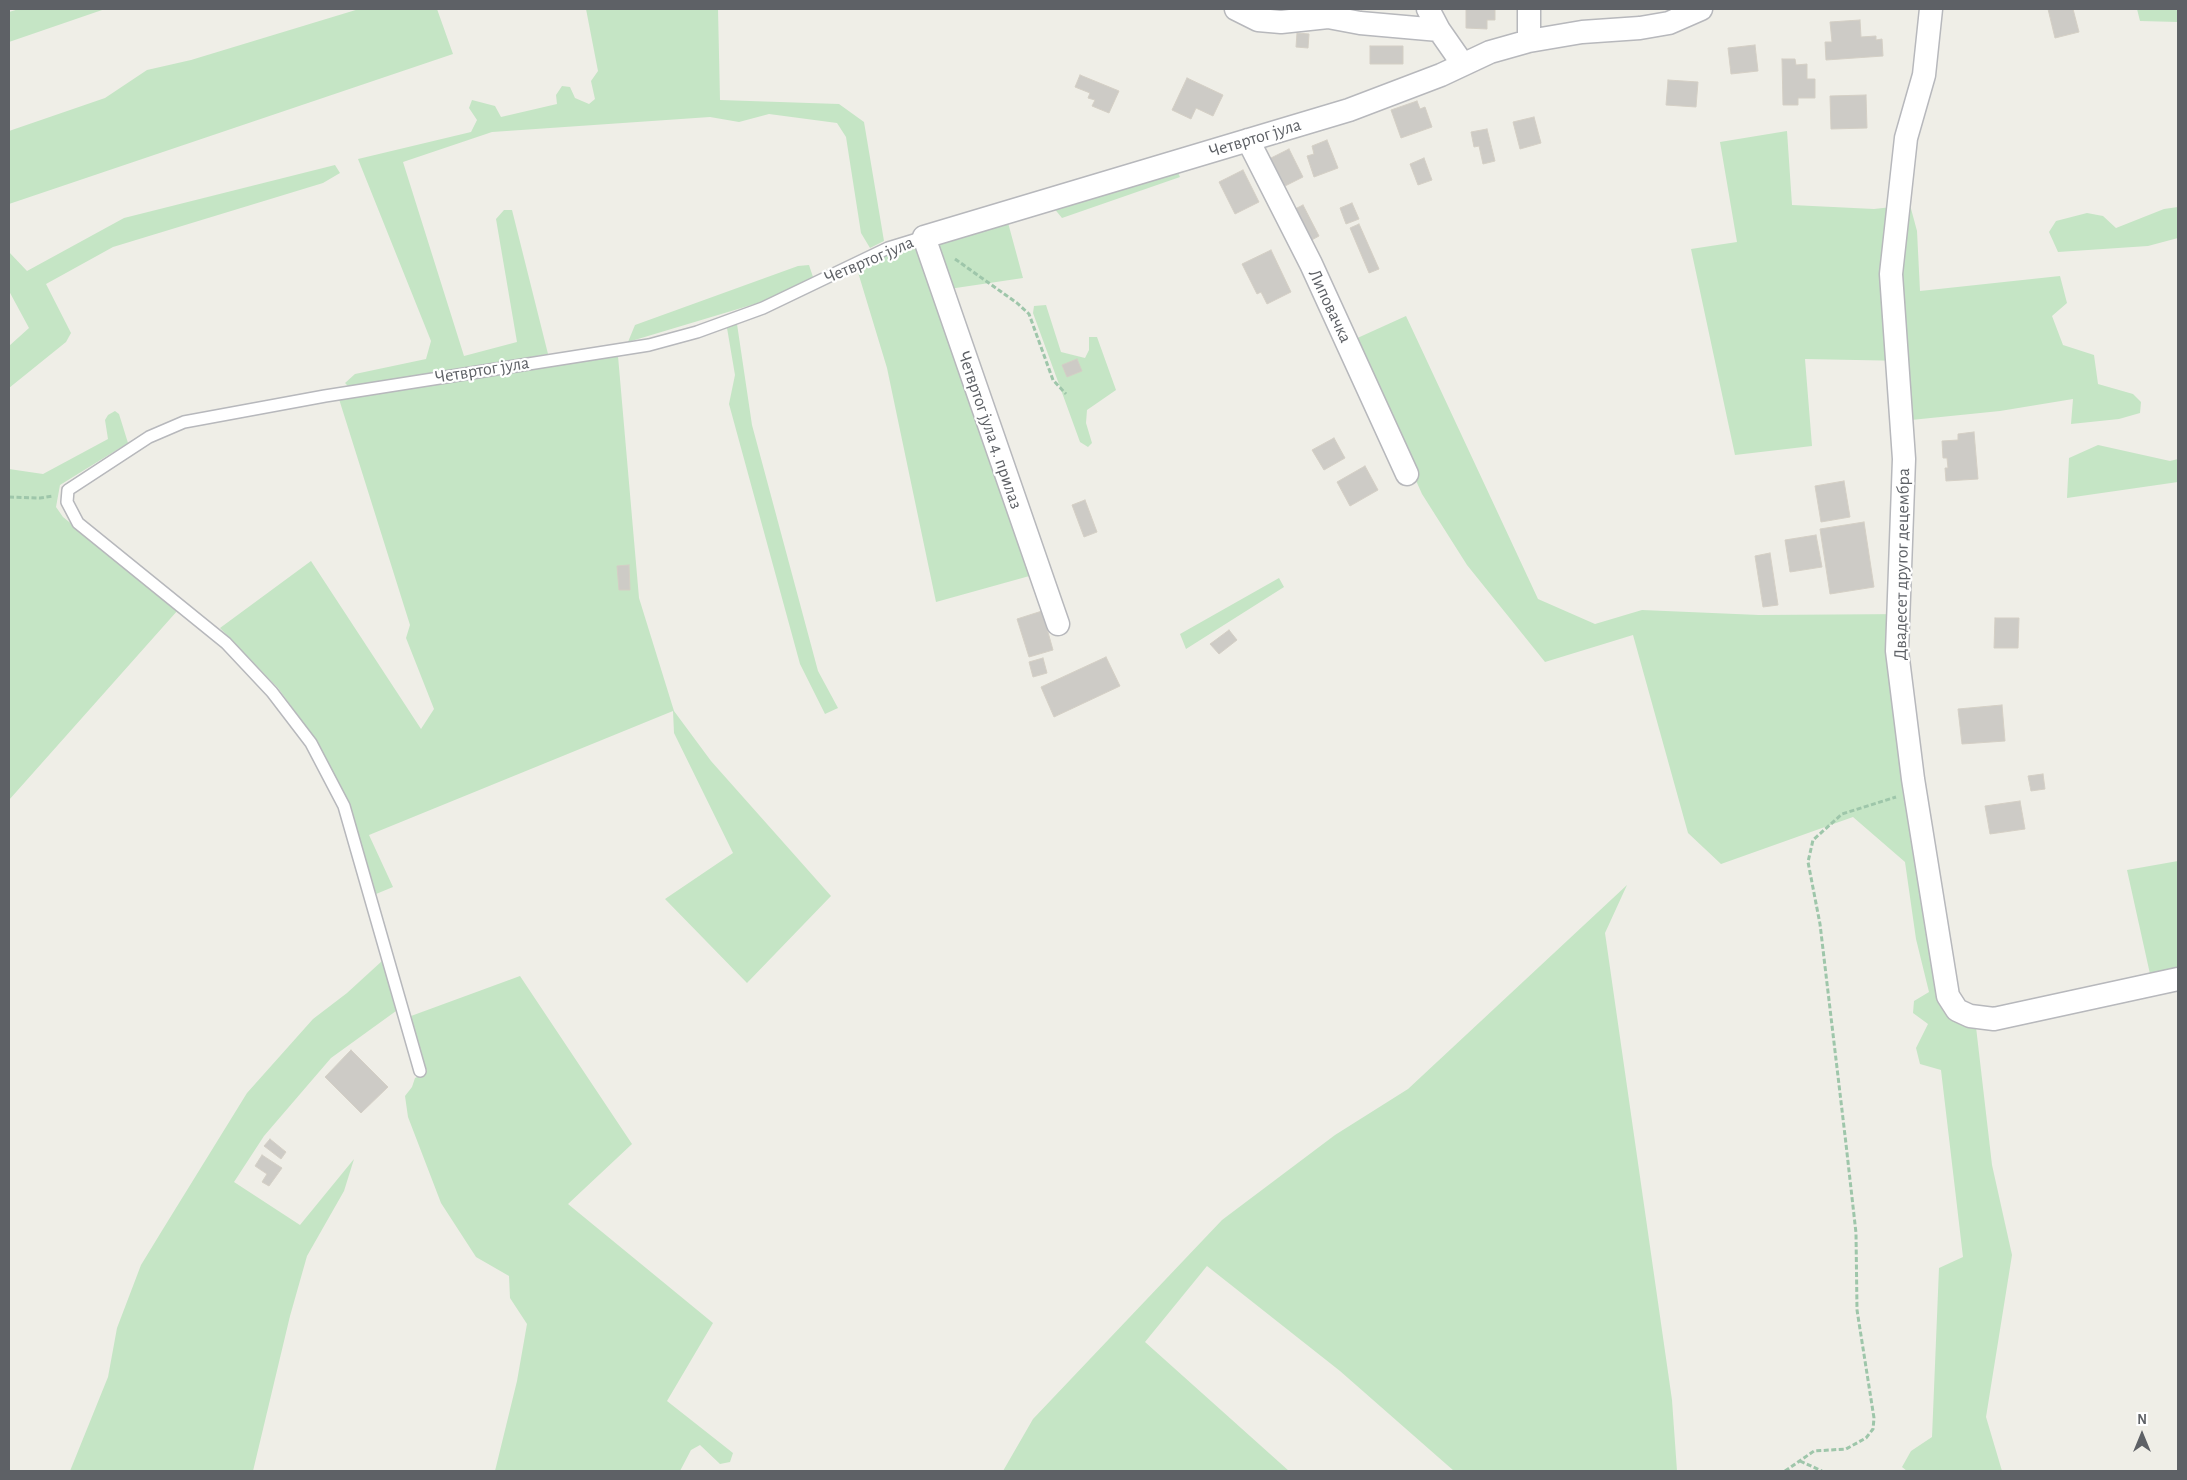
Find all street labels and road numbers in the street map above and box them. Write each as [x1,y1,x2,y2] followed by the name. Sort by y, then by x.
[1206,114,1304,162] street label: Четвртог јула
[821,231,917,289] street label: Четвртог јула
[1304,266,1356,346] street label: Липовачка
[953,348,1027,512] street label: Четвртог јула 4. прилаз
[433,352,531,388] street label: Четвртог јула
[1890,468,1914,660] street label: Двадесет другог децембра

